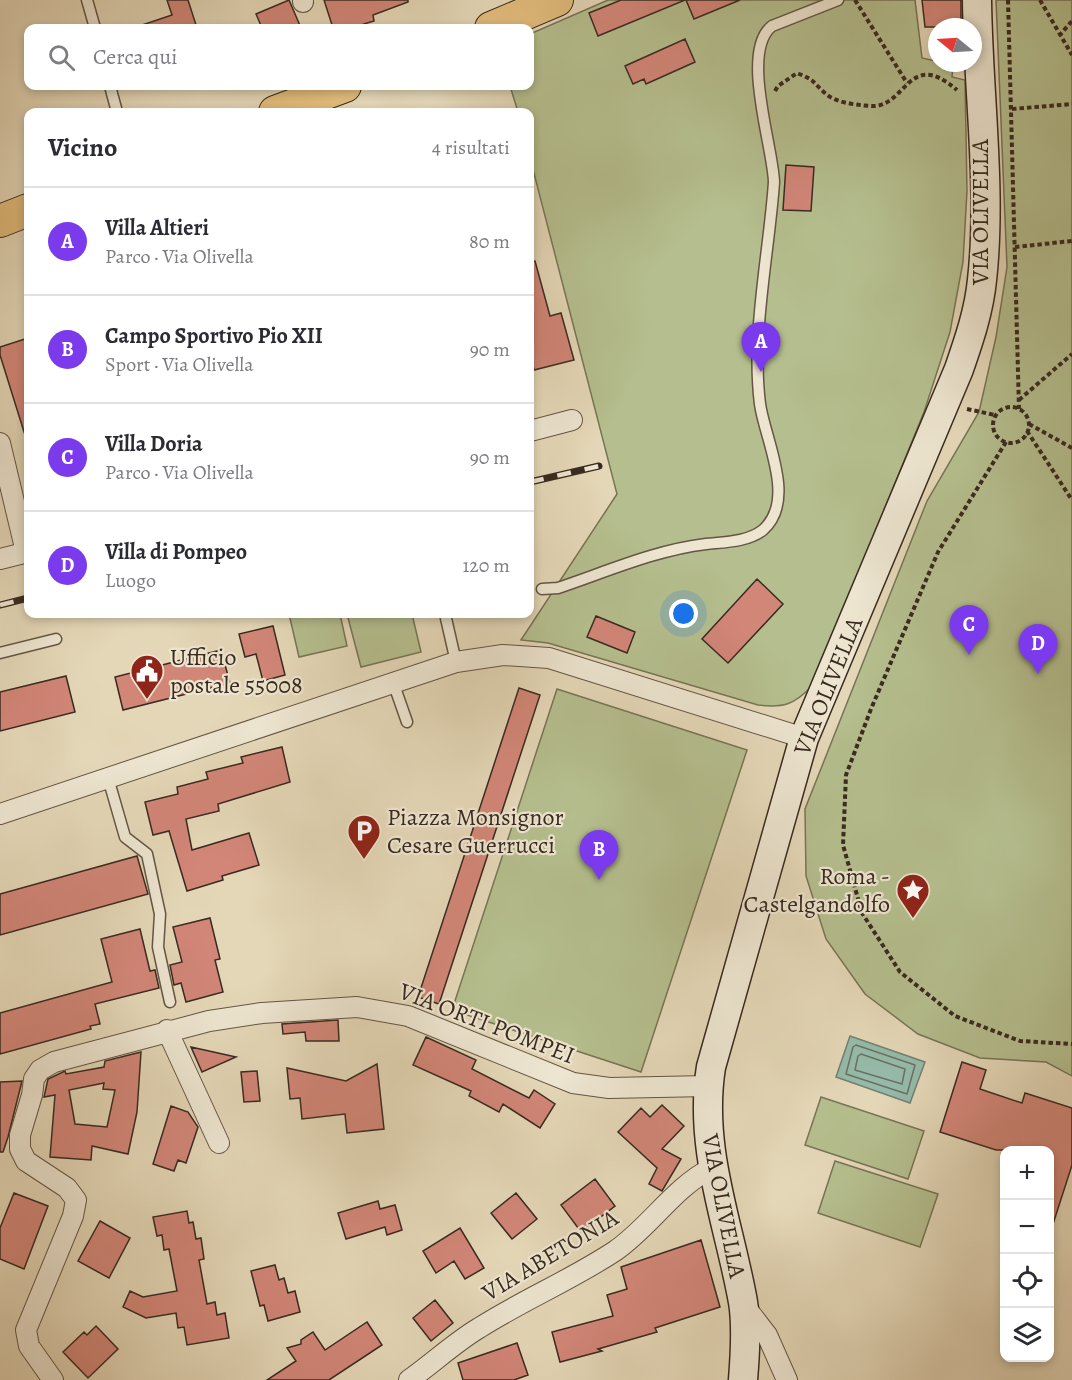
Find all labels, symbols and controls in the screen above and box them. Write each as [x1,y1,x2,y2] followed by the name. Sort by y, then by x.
[928,18,982,72] north arrow
[24,24,534,90] search box
[45,41,78,74] icon: search
[93,42,178,72] text: Cerca qui
[48,130,117,165] text: Vicino
[432,134,510,161] text: 4 risultati
[964,138,996,286] street label: VIA OLIVELLA
[105,213,209,243] text: Villa Altieri
[61,228,74,255] text: A
[469,228,510,255] text: 80 m
[105,243,254,270] text: Parco · Via Olivella
[105,321,323,351] text: Campo Sportivo Pio XII
[742,322,780,372] pin: A
[61,336,74,363] text: B
[470,336,510,363] text: 90 m
[105,351,254,378] text: Sport · Via Olivella
[105,429,203,459] text: Villa Doria
[61,444,74,471] text: C
[470,444,510,471] text: 90 m
[105,459,254,486] text: Parco · Via Olivella
[105,537,247,567] text: Villa di Pompeo
[61,552,74,579] text: D
[462,552,510,579] text: 120 m
[105,567,156,594] text: Luogo
[669,599,698,628] your location
[950,606,988,655] pin: C
[785,611,871,761] street label: VIA OLIVELLA
[1018,624,1058,674] pin: D
[170,641,303,701] place label: Ufficio postale 55008
[129,653,165,700] public building icon: Ufficio postale 55008
[387,801,564,861] place label: Piazza Monsignor Cesare Guerrucci
[346,813,382,860] parking icon: Piazza Monsignor Cesare Guerrucci
[580,830,618,880] pin: B
[743,860,890,920] place label: Roma - Castelgandolfo
[895,872,931,919] place icon: Roma - Castelgandolfo
[394,974,579,1071] street label: VIA ORTI POMPEI
[694,1130,754,1282] street label: VIA OLIVELLA
[1000,1146,1054,1362] map controls
[1000,1146,1054,1200] button: +
[1000,1200,1054,1254] button: −
[475,1201,625,1309] street label: VIA ABETONIA
[1000,1254,1054,1308] button: locate
[1000,1308,1054,1362] button: layers

